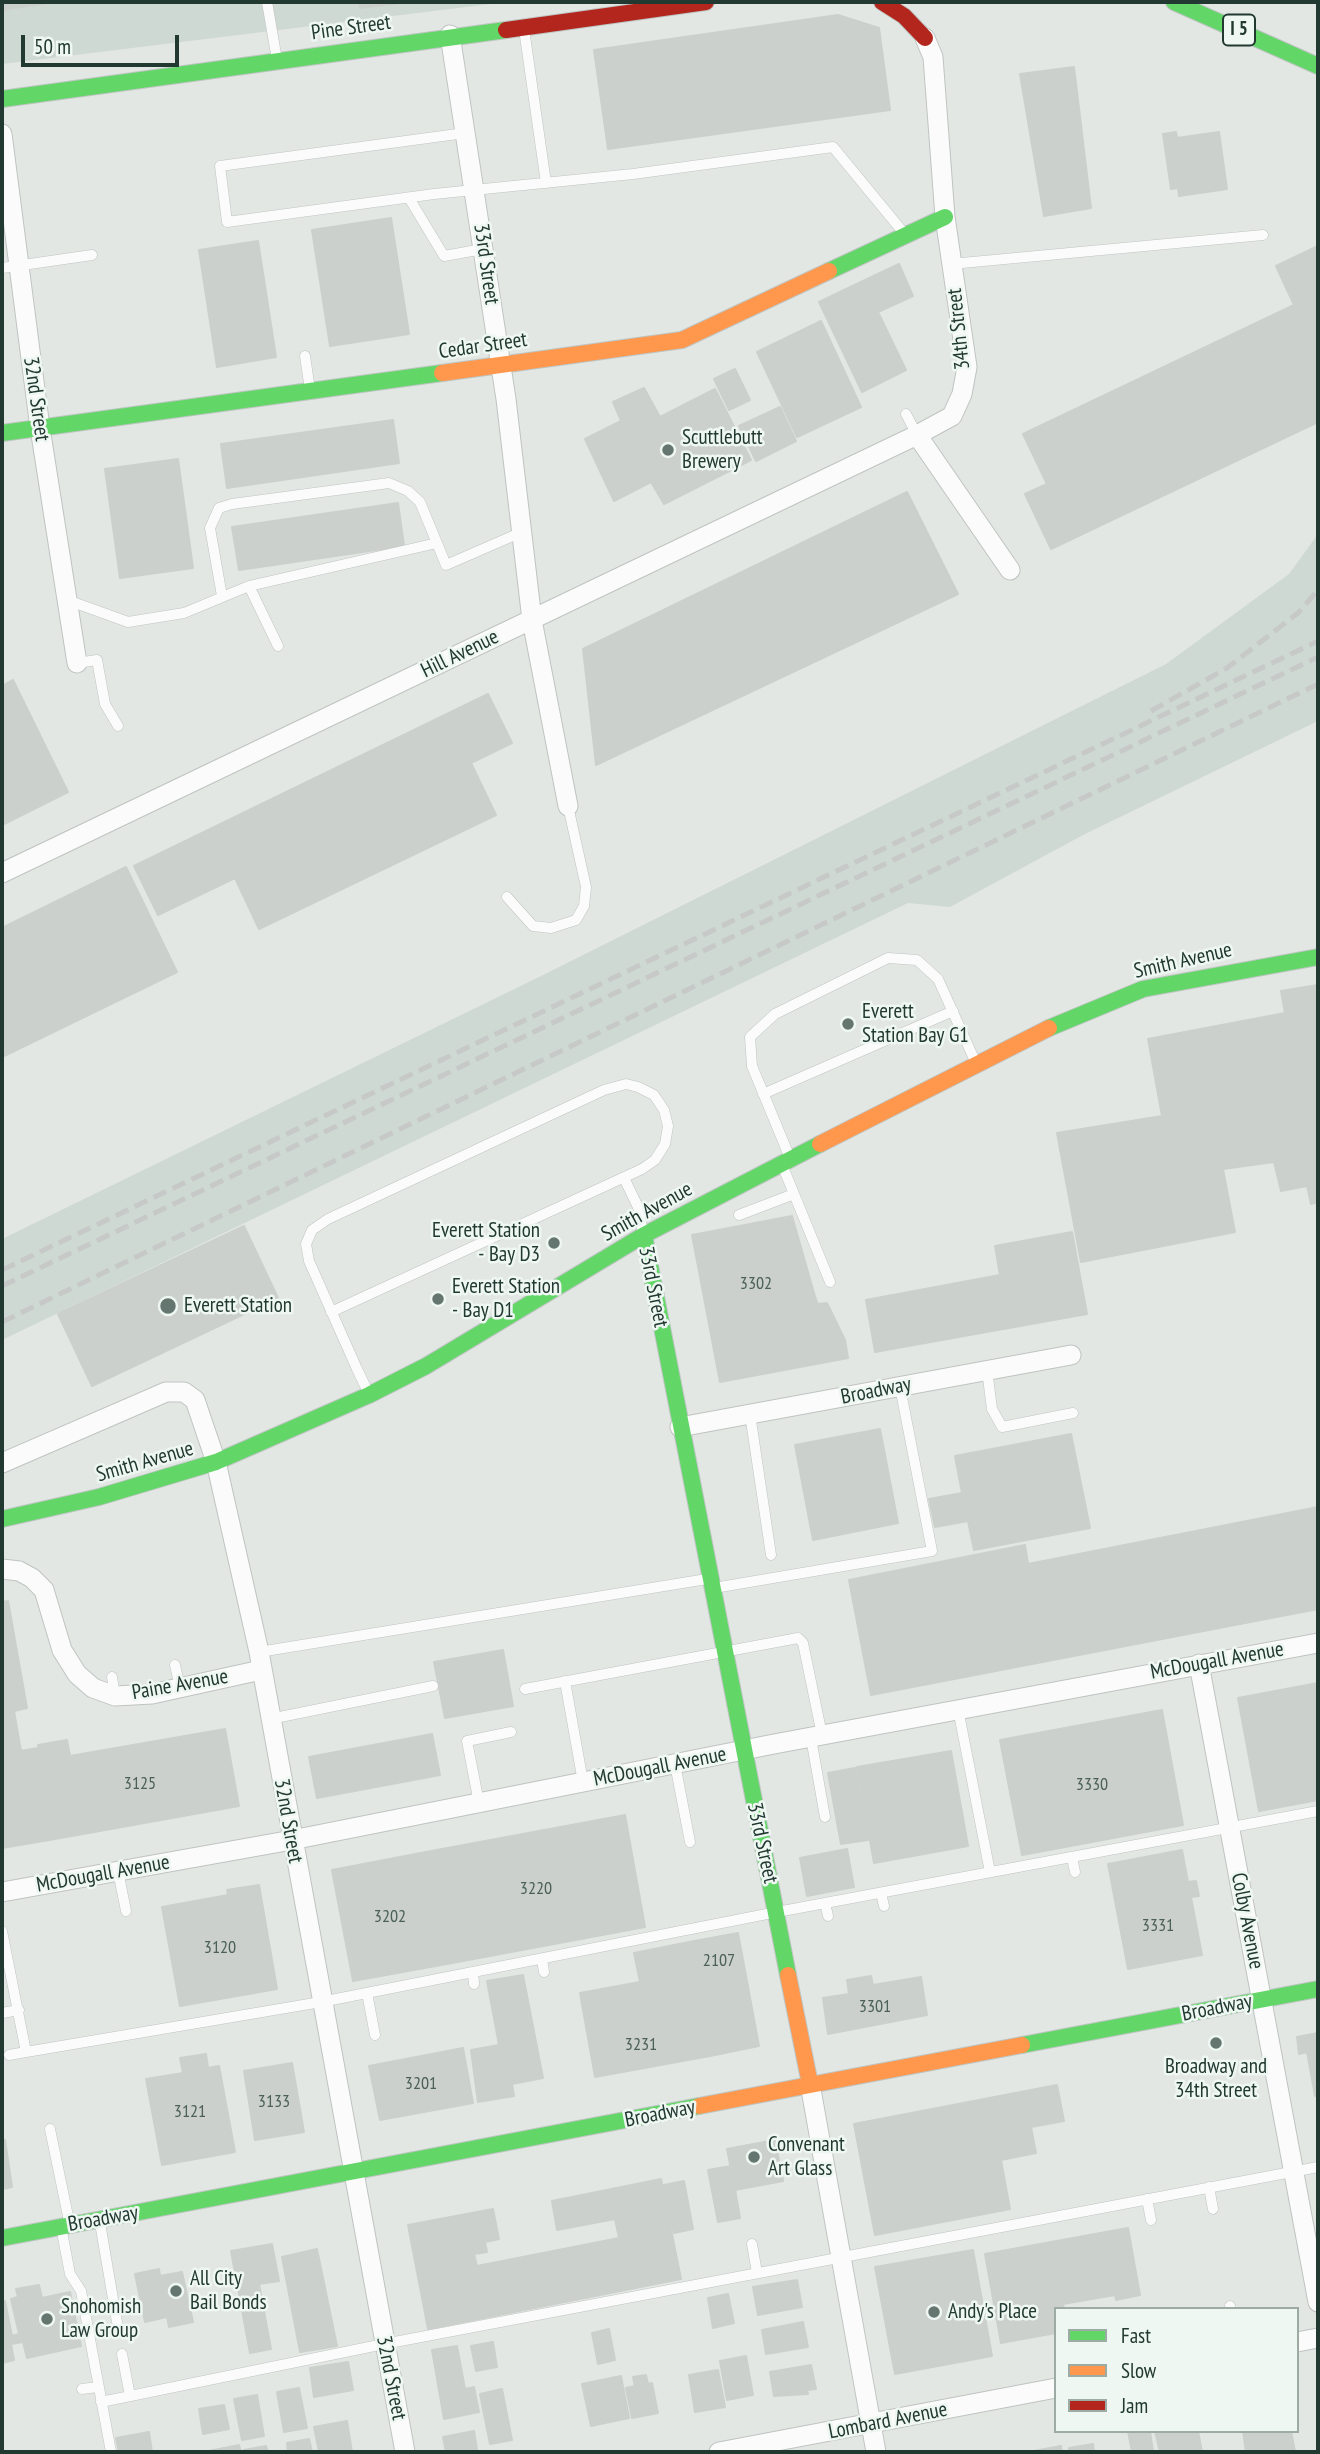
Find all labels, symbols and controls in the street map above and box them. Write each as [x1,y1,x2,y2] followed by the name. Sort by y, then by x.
[310,10,392,46] street label: Pine Street
[1223,14,1255,46] road number: I 5
[24,21,182,65] scale bar
[34,33,71,60] text: 50 m
[468,222,504,306] street label: 33rd Street
[942,287,976,371] street label: 34th Street
[437,327,529,365] street label: Cedar Street
[18,355,54,443] street label: 32nd Street
[682,425,762,475] place label: Scuttlebutt Brewery
[660,442,676,458] marker: Scuttlebutt Brewery
[417,624,503,684] street label: Hill Avenue
[1132,937,1234,985] street label: Smith Avenue
[862,999,969,1049] place label: Everett Station Bay G1
[840,1016,856,1032] marker: Everett Station Bay G1
[597,1177,697,1247] street label: Smith Avenue
[432,1218,540,1268] place label: Everett Station - Bay D3
[546,1235,562,1251] marker: Everett Station - Bay D3
[633,1245,673,1329] street label: 33rd Street
[740,1273,772,1295] house number: 3302
[452,1274,560,1324] place label: Everett Station - Bay D1
[430,1291,446,1307] marker: Everett Station - Bay D1
[184,1293,292,1319] place label: Everett Station
[158,1296,178,1316] marker: Everett Station
[839,1372,913,1410] street label: Broadway
[94,1436,196,1488] street label: Smith Avenue
[1148,1637,1286,1685] street label: McDougall Avenue
[130,1664,230,1706] street label: Paine Avenue
[591,1742,729,1792] street label: McDougall Avenue
[124,1773,156,1795] house number: 3125
[1076,1774,1108,1796] house number: 3330
[268,1777,308,1865] street label: 32nd Street
[741,1800,783,1886] street label: 33rd Street
[34,1850,172,1898] street label: McDougall Avenue
[1225,1871,1269,1971] street label: Colby Avenue
[520,1878,552,1900] house number: 3220
[374,1906,406,1928] house number: 3202
[1142,1915,1174,1937] house number: 3331
[204,1937,236,1959] house number: 3120
[703,1950,735,1972] house number: 2107
[1180,1989,1254,2027] street label: Broadway
[859,1996,891,2018] house number: 3301
[625,2034,657,2056] house number: 3231
[1208,2035,1224,2051] marker: Broadway and 34th Street
[1165,2054,1267,2104] place label: Broadway and 34th Street
[405,2073,437,2095] house number: 3201
[258,2091,290,2113] house number: 3133
[623,2095,697,2133] street label: Broadway
[174,2101,206,2123] house number: 3121
[768,2132,845,2182] place label: Convenant Art Glass
[746,2149,762,2165] marker: Convenant Art Glass
[66,2200,140,2238] street label: Broadway
[190,2266,267,2316] place label: All City Bail Bonds
[168,2283,184,2299] marker: All City Bail Bonds
[61,2294,141,2344] place label: Snohomish Law Group
[948,2299,1037,2325] place label: Andy's Place
[926,2304,942,2320] marker: Andy's Place
[1054,2307,1299,2433] legend
[39,2311,55,2327] marker: Snohomish Law Group
[1121,2322,1151,2349] text: Fast
[371,2334,411,2422] street label: 32nd Street
[1121,2357,1156,2384] text: Slow
[1121,2392,1148,2419] text: Jam
[826,2397,950,2445] street label: Lombard Avenue

